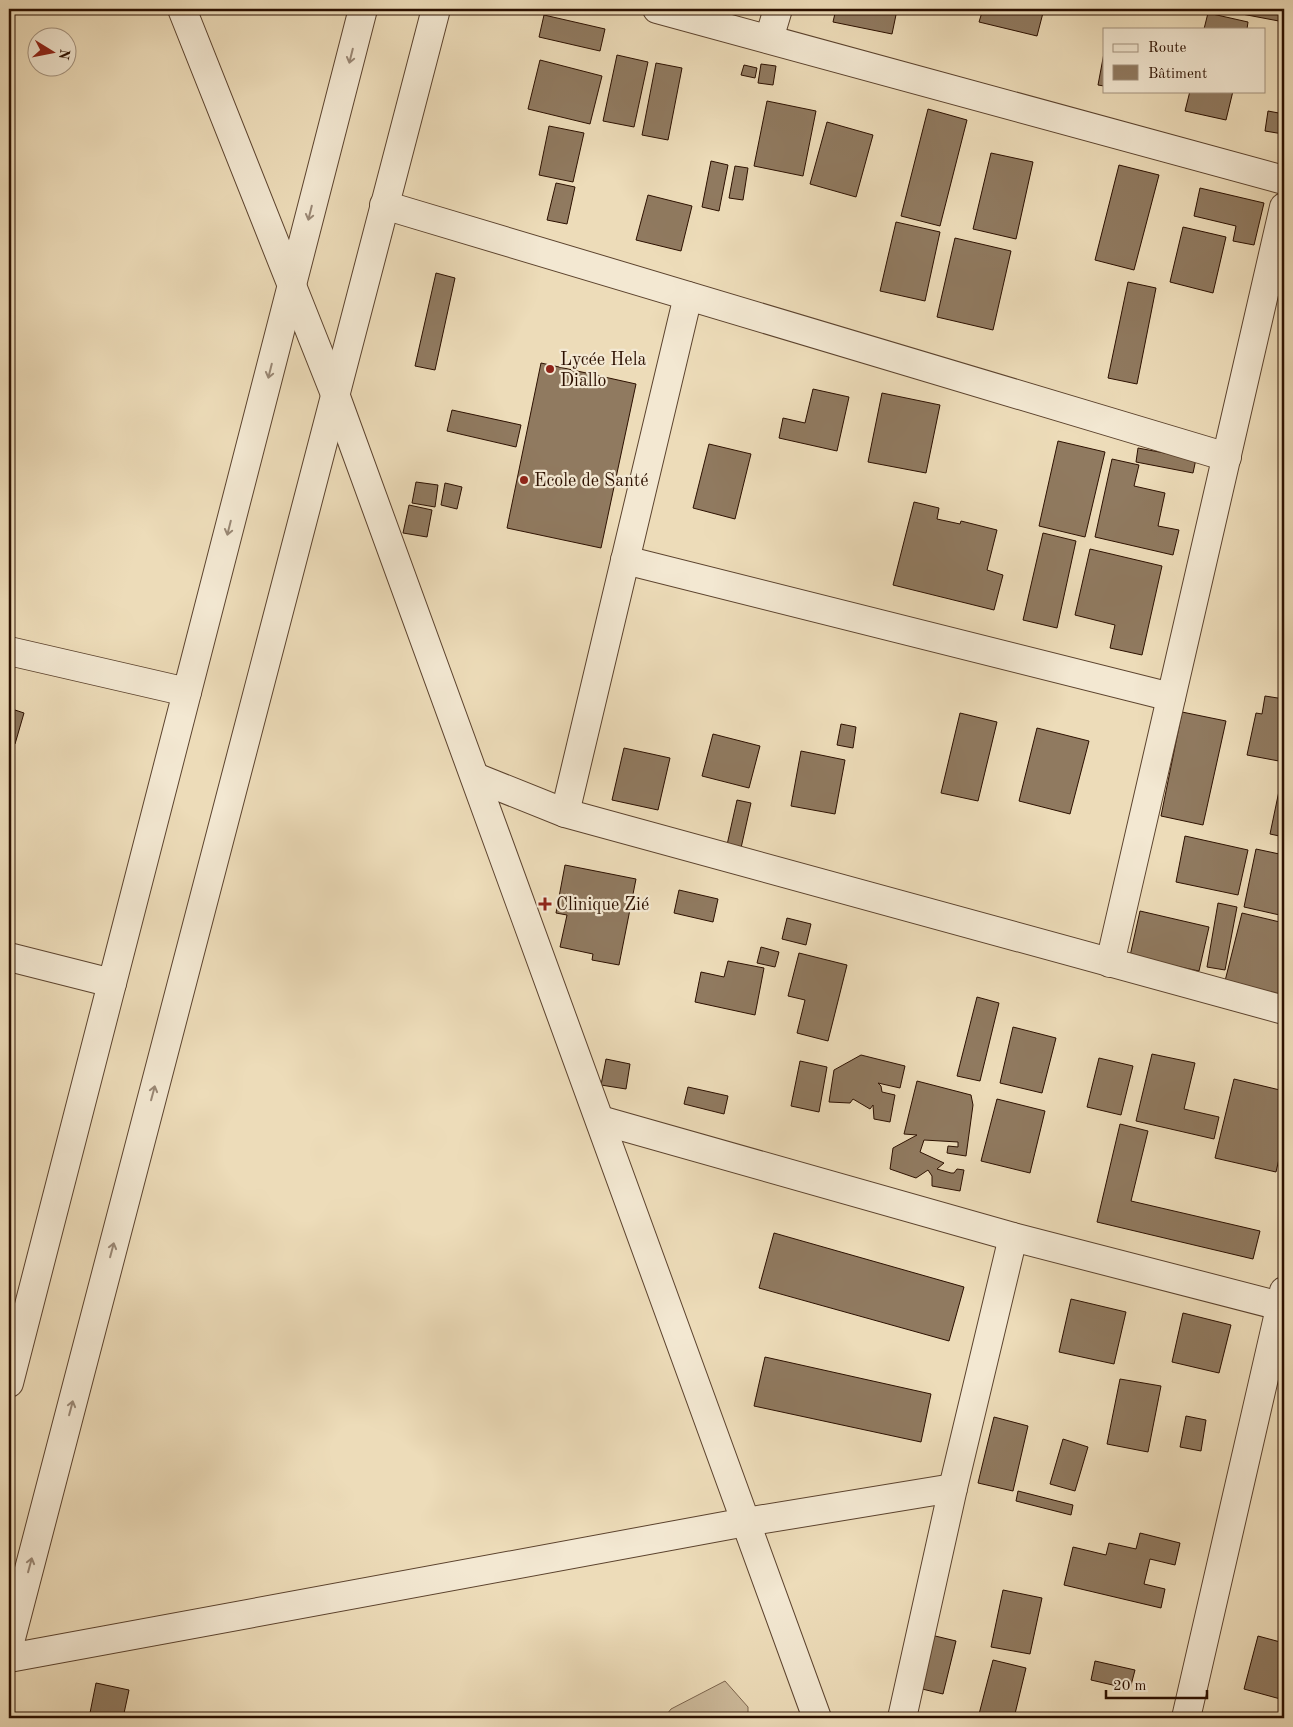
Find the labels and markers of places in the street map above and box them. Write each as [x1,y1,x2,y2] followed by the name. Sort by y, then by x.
[560,351,647,390] place label: Lycée Hela Diallo
[544,363,556,375] marker: Lycée Hela Diallo
[534,472,648,490] place label: Ecole de Santé
[518,474,530,486] marker: Ecole de Santé
[556,896,649,914] place label: Clinique Zié
[538,897,552,911] marker: Clinique Zié

